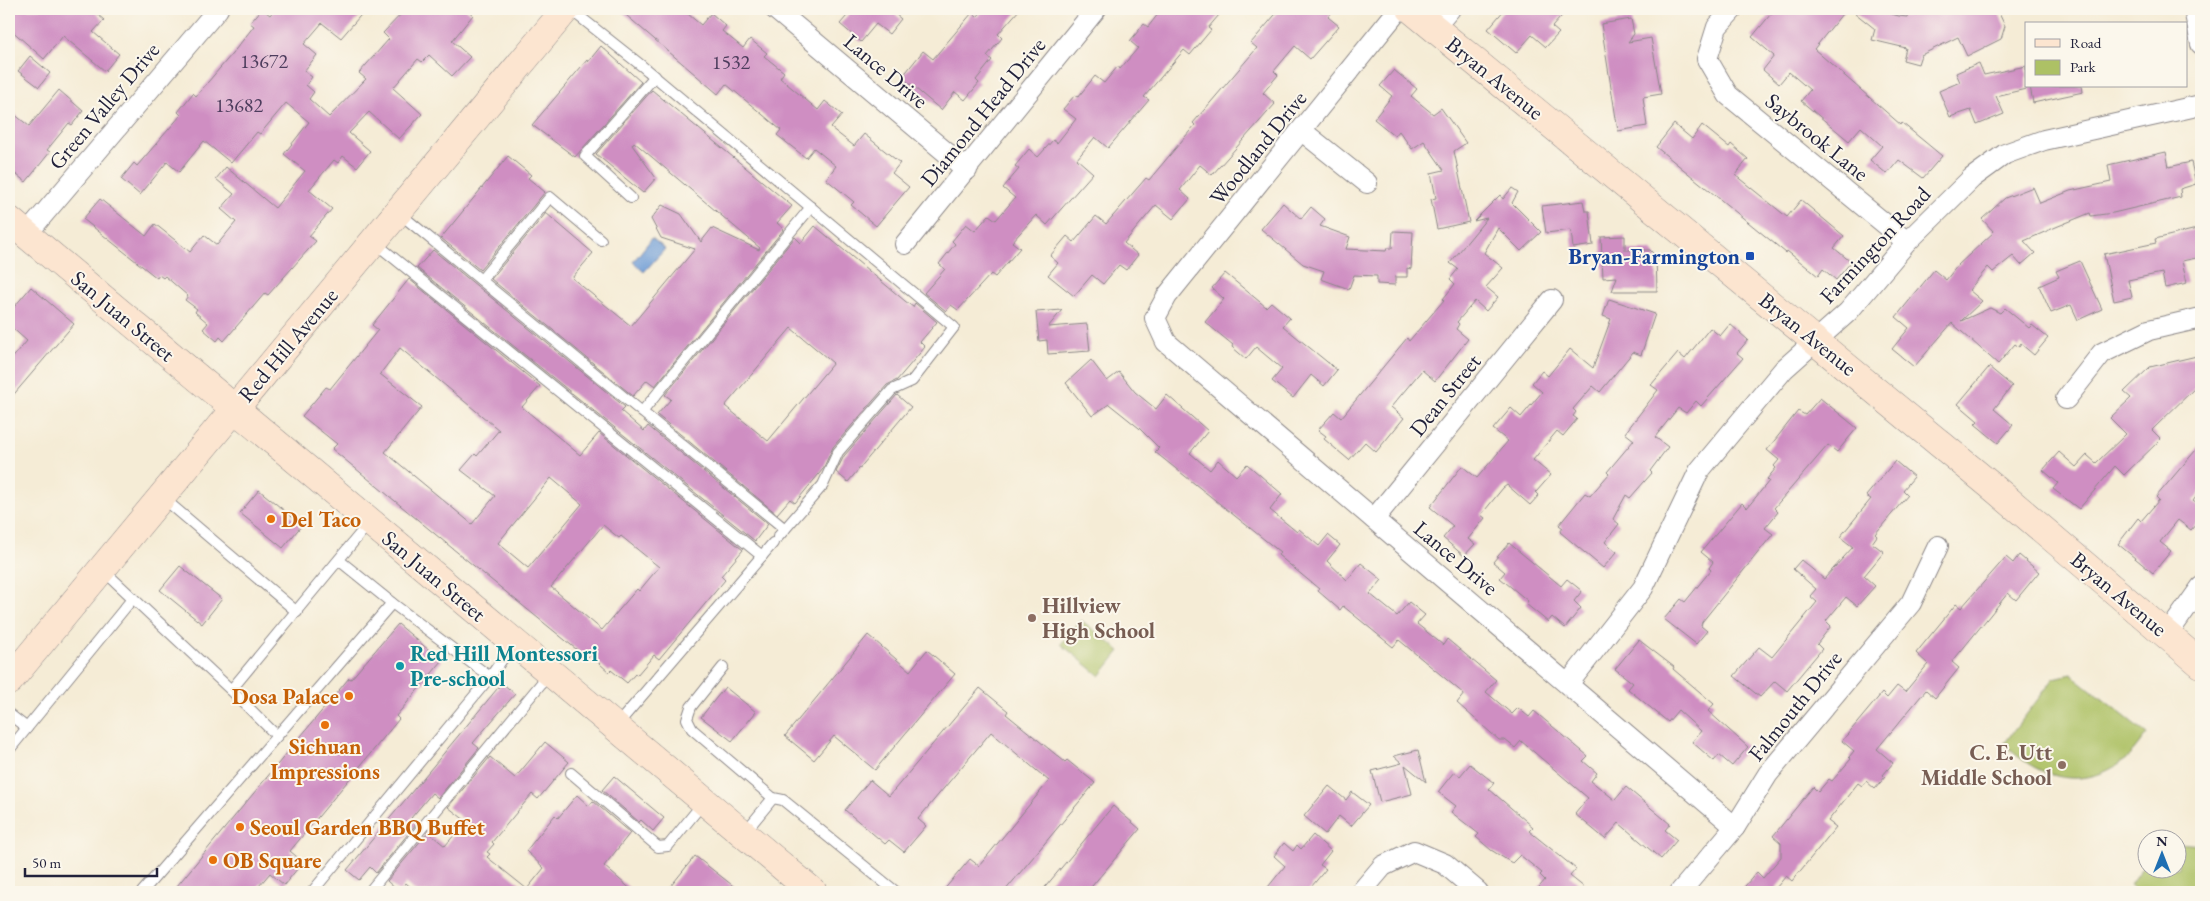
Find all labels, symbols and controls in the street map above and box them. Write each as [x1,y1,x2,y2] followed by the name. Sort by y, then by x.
[2025,22,2188,88] legend
[838,27,935,115] street label: Lance Drive
[1440,30,1550,127] street label: Bryan Avenue
[914,31,1052,192] street label: Diamond Head Drive
[2070,33,2102,52] text: Road
[42,36,166,176] street label: Green Valley Drive
[240,48,288,74] house number: 13672
[712,49,751,75] house number: 1532
[2070,57,2097,76] text: Park
[1203,85,1313,211] street label: Woodland Drive
[1759,86,1875,188] street label: Saybrook Lane
[215,92,263,118] house number: 13682
[1813,180,1937,310] street label: Farmington Road
[1568,242,1741,271] place label: Bryan-Farmington
[1744,250,1756,262] marker: Bryan-Farmington
[65,264,181,368] street label: San Juan Street
[232,281,345,408] street label: Red Hill Avenue
[1753,286,1863,383] street label: Bryan Avenue
[1403,348,1487,442] street label: Dean Street
[281,505,361,534] place label: Del Taco
[265,513,277,525] marker: Del Taco
[1408,514,1505,602] street label: Lance Drive
[376,524,492,628] street label: San Juan Street
[2065,545,2174,643] street label: Bryan Avenue
[1042,591,1155,645] place label: Hillview High School
[1026,612,1038,624] marker: Hillview High School
[410,639,598,693] place label: Red Hill Montessori Pre-school
[1742,645,1849,767] street label: Falmouth Drive
[394,660,406,672] marker: Red Hill Montessori Pre-school
[232,682,339,711] place label: Dosa Palace
[343,690,355,702] marker: Dosa Palace
[319,719,331,731] marker: Sichuan Impressions
[270,732,380,786] place label: Sichuan Impressions
[1921,738,2053,792] place label: C. E. Utt Middle School
[2056,759,2068,771] marker: C. E. Utt Middle School
[250,813,485,842] place label: Seoul Garden BBQ Buffet
[234,821,246,833] marker: Seoul Garden BBQ Buffet
[2138,828,2188,878] north arrow
[2156,832,2168,850] text: N
[25,846,158,878] scale bar
[223,846,321,875] place label: OB Square
[32,853,61,872] text: 50 m
[207,854,219,866] marker: OB Square

